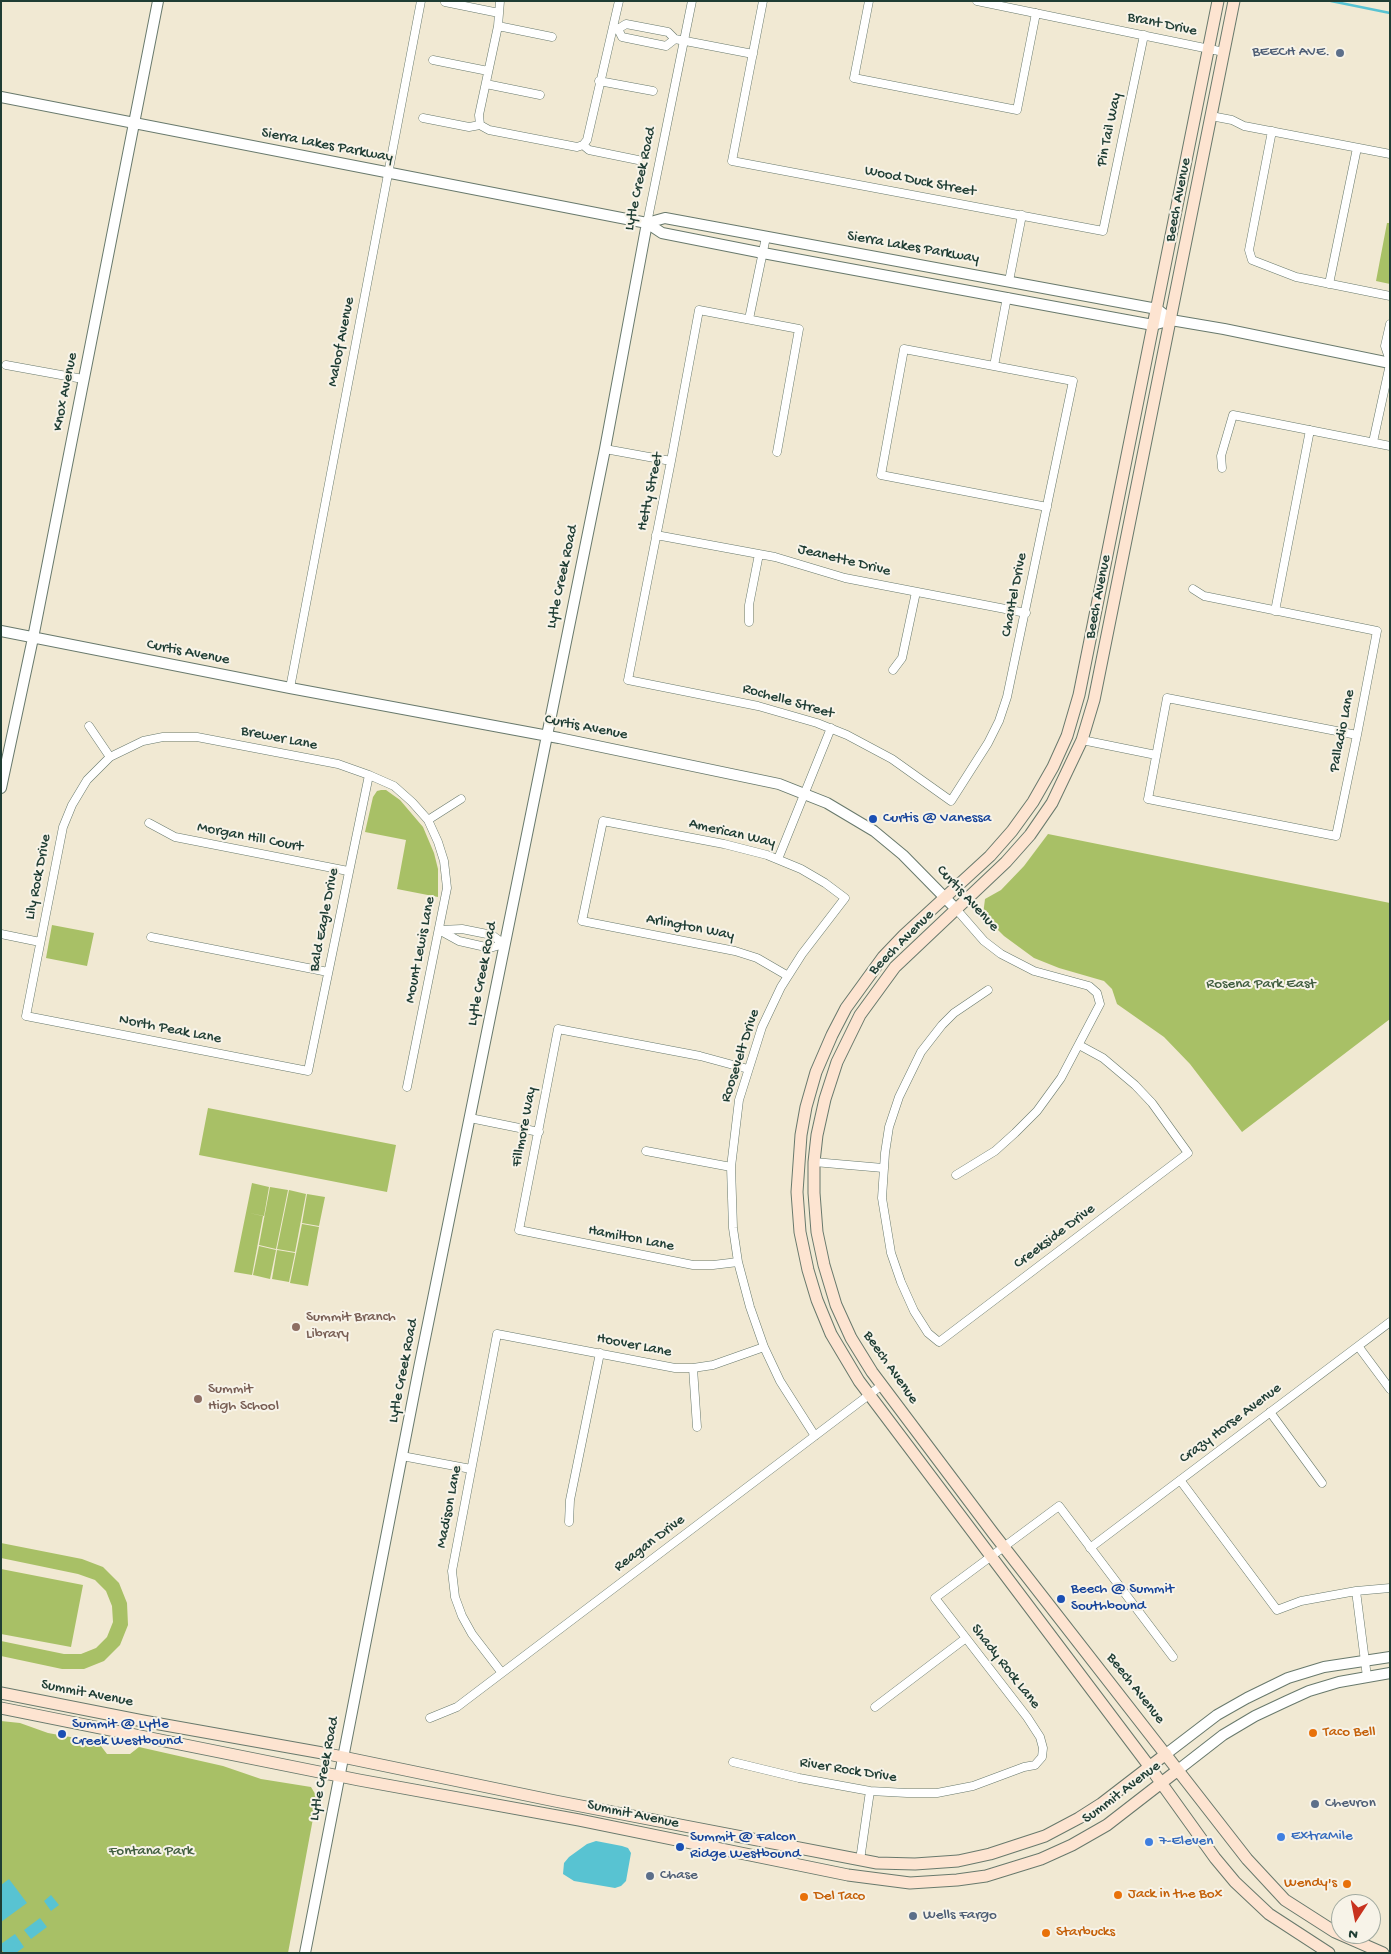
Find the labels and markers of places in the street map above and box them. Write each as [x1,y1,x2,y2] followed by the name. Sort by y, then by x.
[1252,44,1330,62] place label: BEECH AVE.
[1334,47,1346,59] marker: BEECH AVE.
[883,810,991,828] place label: Curtis @ Vanessa
[867,813,879,825] marker: Curtis @ Vanessa
[306,1309,396,1344] place label: Summit Branch Library
[290,1321,302,1333] marker: Summit Branch Library
[208,1381,279,1416] place label: Summit High School
[192,1393,204,1405] marker: Summit High School
[1071,1581,1174,1616] place label: Beech @ Summit Southbound
[1055,1593,1067,1605] marker: Beech @ Summit Southbound
[72,1716,182,1751] place label: Summit @ Lytle Creek Westbound
[1323,1724,1376,1742] place label: Taco Bell
[1307,1727,1319,1739] marker: Taco Bell
[56,1728,68,1740] marker: Summit @ Lytle Creek Westbound
[1325,1795,1376,1813] place label: Chevron
[1309,1798,1321,1810] marker: Chevron
[1291,1828,1353,1846] place label: ExtraMile
[690,1829,801,1864] place label: Summit @ Falcon Ridge Westbound
[1275,1831,1287,1843] marker: ExtraMile
[1159,1833,1213,1851] place label: 7-Eleven
[1143,1836,1155,1848] marker: 7-Eleven
[674,1841,686,1853] marker: Summit @ Falcon Ridge Westbound
[660,1867,698,1885] place label: Chase
[644,1870,656,1882] marker: Chase
[1284,1875,1337,1893] place label: Wendy's
[1341,1878,1353,1890] marker: Wendy's
[1128,1886,1222,1904] place label: Jack in the Box
[814,1888,865,1906] place label: Del Taco
[1112,1889,1124,1901] marker: Jack in the Box
[798,1891,810,1903] marker: Del Taco
[923,1907,997,1925] place label: Wells Fargo
[907,1910,919,1922] marker: Wells Fargo
[1056,1924,1115,1942] place label: Starbucks
[1040,1927,1052,1939] marker: Starbucks

